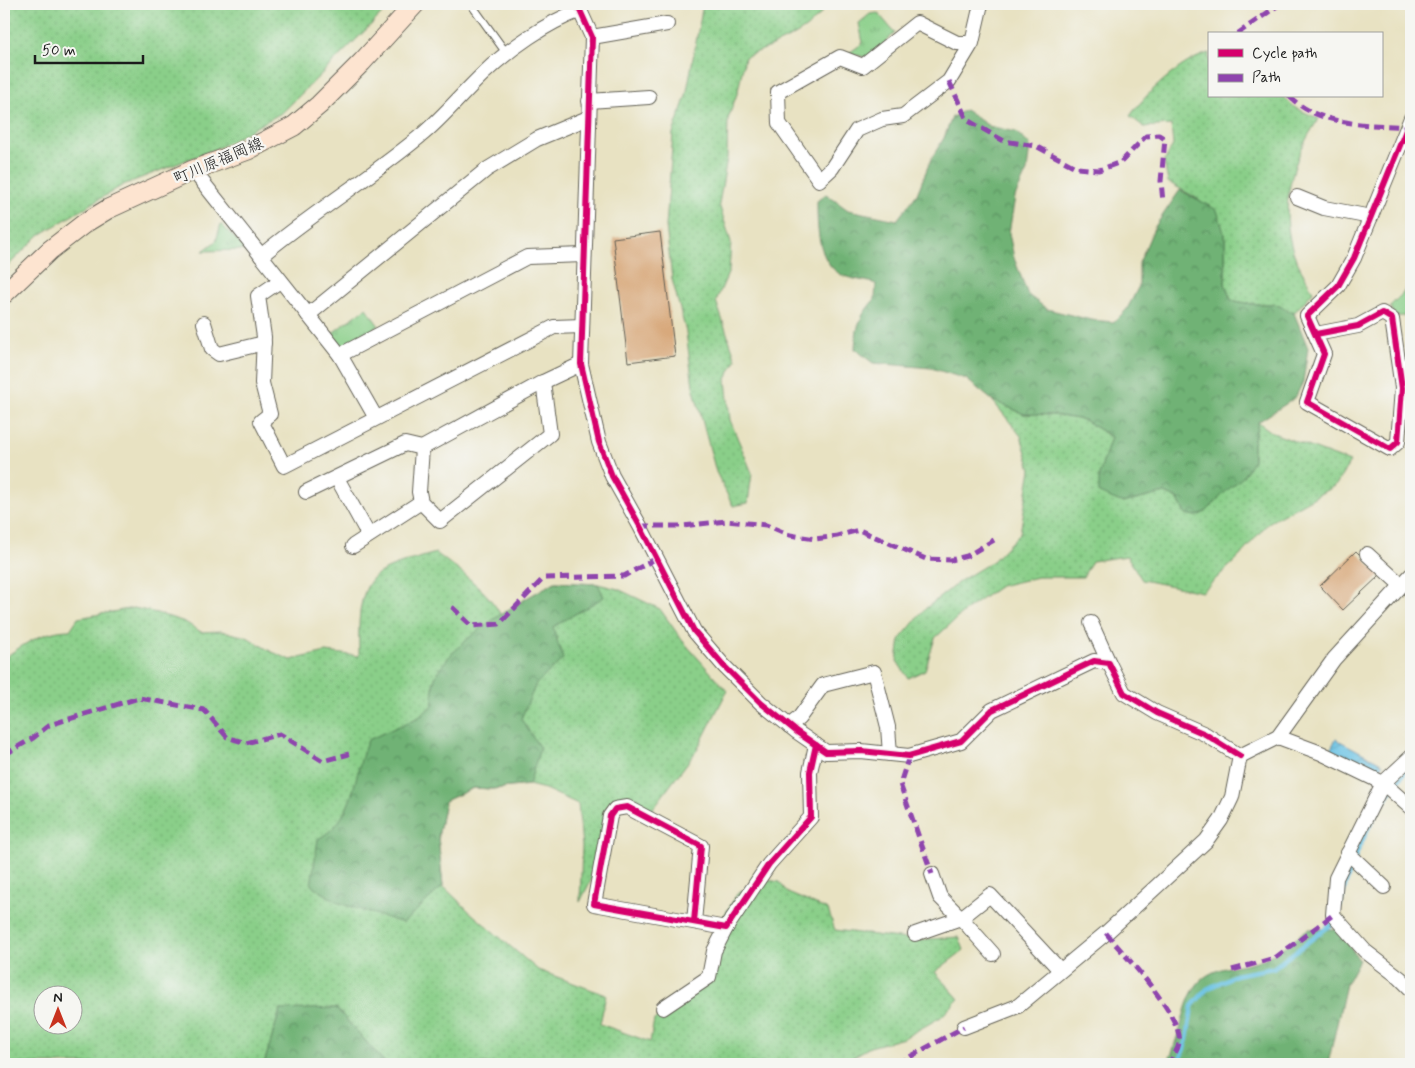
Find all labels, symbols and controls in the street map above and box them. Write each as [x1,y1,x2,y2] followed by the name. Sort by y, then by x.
[35,32,142,64] scale bar
[1208,32,1382,98] legend
[42,41,76,61] text: 50 m
[1252,44,1317,64] text: Cycle path
[1252,68,1281,88] text: Path
[170,133,267,190] street label: 町川原福岡線
[32,986,82,1036] north arrow
[53,989,63,1007] text: N

